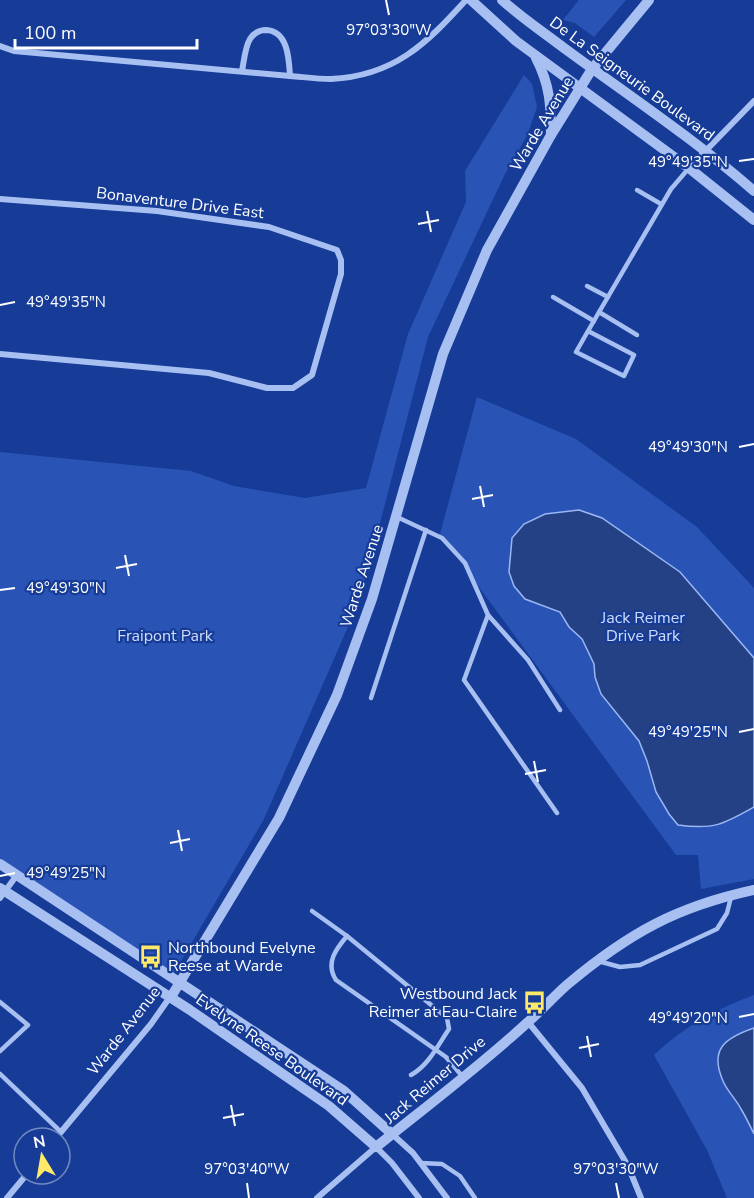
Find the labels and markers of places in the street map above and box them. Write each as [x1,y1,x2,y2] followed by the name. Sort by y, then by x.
[168,937,316,977] place label: Northbound Evelyne Reese at Warde
[137,944,163,970] bus stop icon: Northbound Evelyne Reese at Warde
[369,983,518,1023] place label: Westbound Jack Reimer at Eau-Claire
[522,990,548,1016] bus stop icon: Westbound Jack Reimer at Eau-Claire

